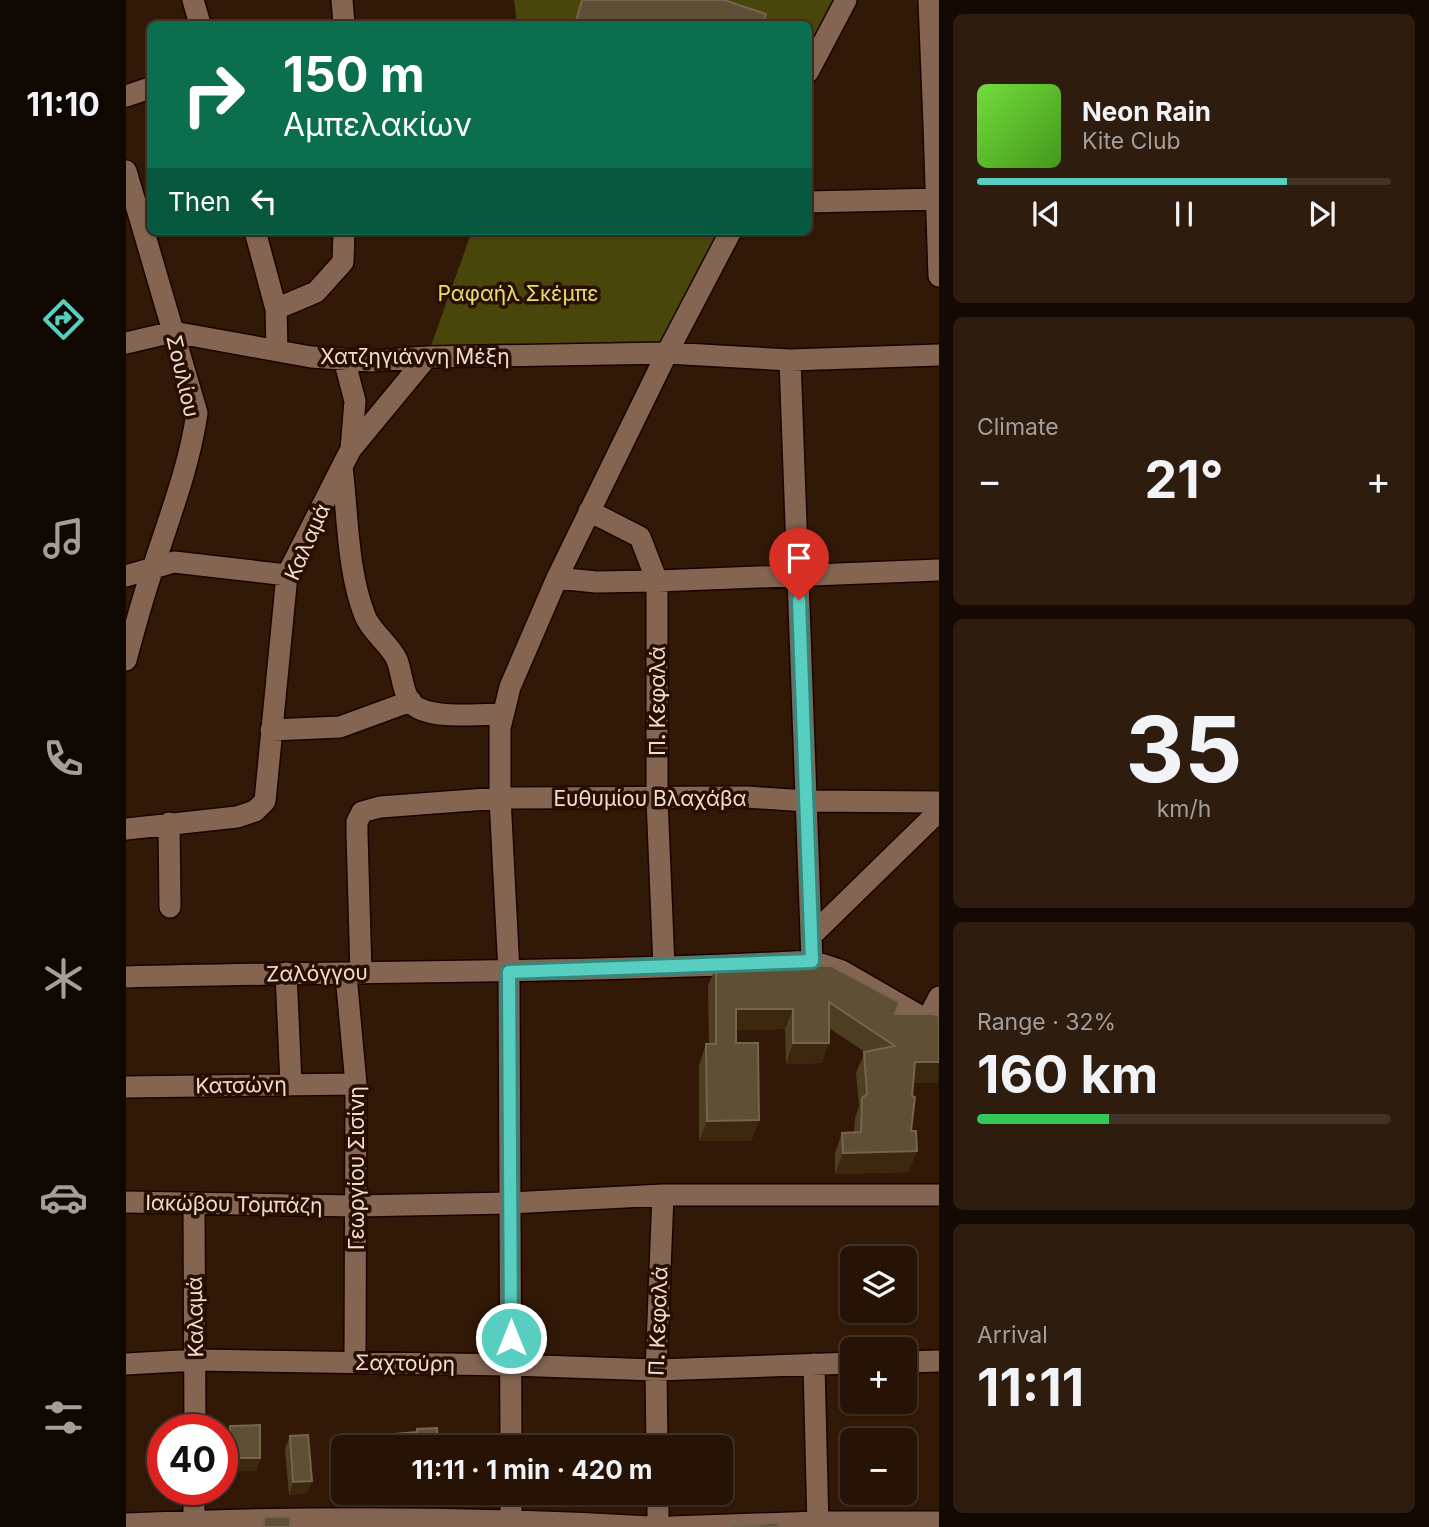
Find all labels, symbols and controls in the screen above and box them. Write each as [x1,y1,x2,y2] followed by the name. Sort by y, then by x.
[283,45,425,104] text: 150 m
[168,49,259,140] icon: right
[26,85,100,124] text: 11:10
[1082,96,1211,127] text: Neon Rain
[283,105,472,144] text: Αμπελακίων
[1082,127,1181,155] text: Kite Club
[245,182,283,220] icon: left
[168,186,231,217] text: Then
[1027,195,1065,233] icon: previous
[1165,195,1203,233] icon: pause
[1303,195,1341,233] icon: next
[438,281,599,306] park label: Ραφαήλ Σκέμπε
[39,295,88,344] icon: directions
[161,333,205,419] street label: Σουλίου
[320,344,510,369] street label: Χατζηγιάννη Μέξη
[977,413,1059,441] text: Climate
[1144,448,1224,511] text: 21°
[977,457,1002,503] text: −
[1366,457,1391,503] text: +
[279,500,335,584] street label: Καλαμά
[39,514,88,563] icon: music
[769,528,829,600] pin
[780,539,818,577] icon: arrive
[645,646,670,756] street label: Π. Κεφαλά
[1126,694,1242,804] text: 35
[39,734,88,783] icon: phone
[553,786,747,811] street label: Ευθυμίου Βλαχάβα
[1157,795,1211,823] text: km/h
[39,954,88,1003] icon: climate
[266,960,368,986] street label: Ζαλόγγου
[977,1008,1116,1036] text: Range · 32%
[977,1043,1158,1106] text: 160 km
[195,1072,287,1098] street label: Κατσώνη
[344,1086,369,1250] street label: Γεωργίου Σισίνη
[39,1173,88,1222] icon: car
[145,1190,323,1218] street label: Ιακώβου Τομπάζη
[840,1246,917,1505] map controls
[840,1246,917,1323] button: layers
[644,1266,672,1376] street label: Π. Κεφαλά
[182,1276,208,1358] street label: Καλαμά
[474,1301,548,1375] position arrow
[977,1321,1048,1349] text: Arrival
[840,1337,917,1414] button: +
[355,1350,455,1376] street label: Σαχτούρη
[977,1356,1084,1419] text: 11:11
[39,1393,88,1442] icon: filters
[147,1414,238,1505] speed limit sign: 40
[840,1428,917,1505] button: −
[411,1454,653,1485] text: 11:11 · 1 min · 420 m

